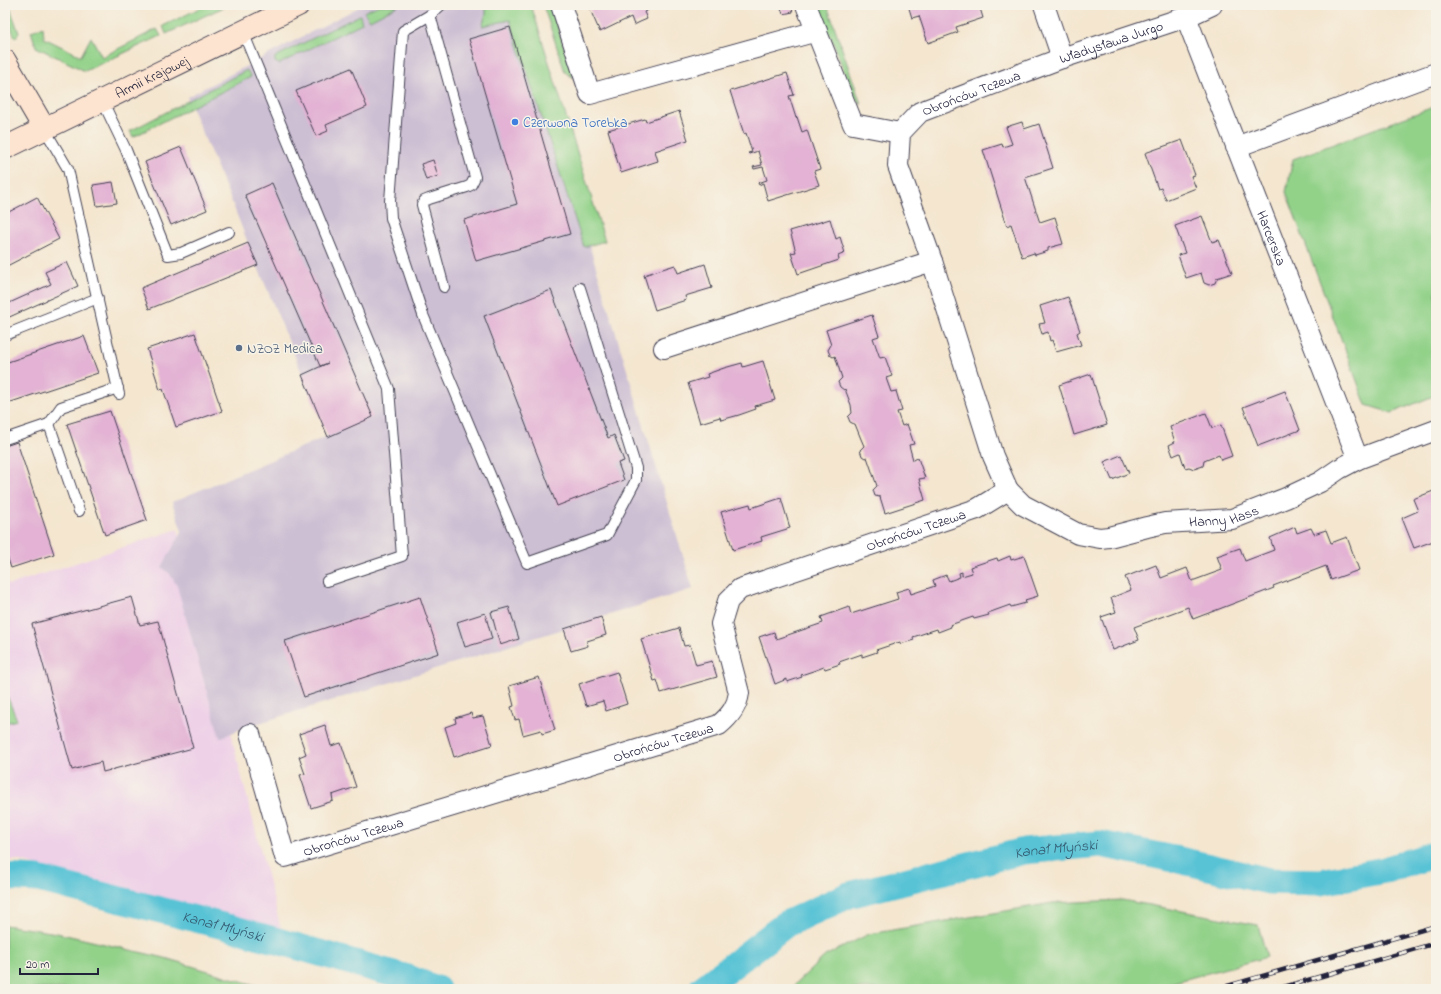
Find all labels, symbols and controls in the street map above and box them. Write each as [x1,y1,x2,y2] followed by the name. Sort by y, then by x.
[1057,16,1166,70] street label: Władysława Jurgo
[112,50,194,105] street label: Armii Krajowej
[919,66,1024,122] street label: Obrońców Tczewa
[523,113,627,134] place label: Czerwona Torebka
[510,117,520,127] marker: Czerwona Torebka
[1250,208,1291,269] street label: Harcerska
[247,339,323,360] place label: NZOZ Medica
[234,343,244,353] marker: NZOZ Medica
[1188,501,1262,534] street label: Hanny Hass
[864,505,969,558] street label: Obrońców Tczewa
[611,718,716,769] street label: Obrońców Tczewa
[301,813,406,863] street label: Obrońców Tczewa
[1012,834,1100,865] water label: Kanał Młyński
[180,906,267,949] water label: Kanał Młyński
[20,950,98,976] scale bar
[26,956,49,974] text: 20 m

